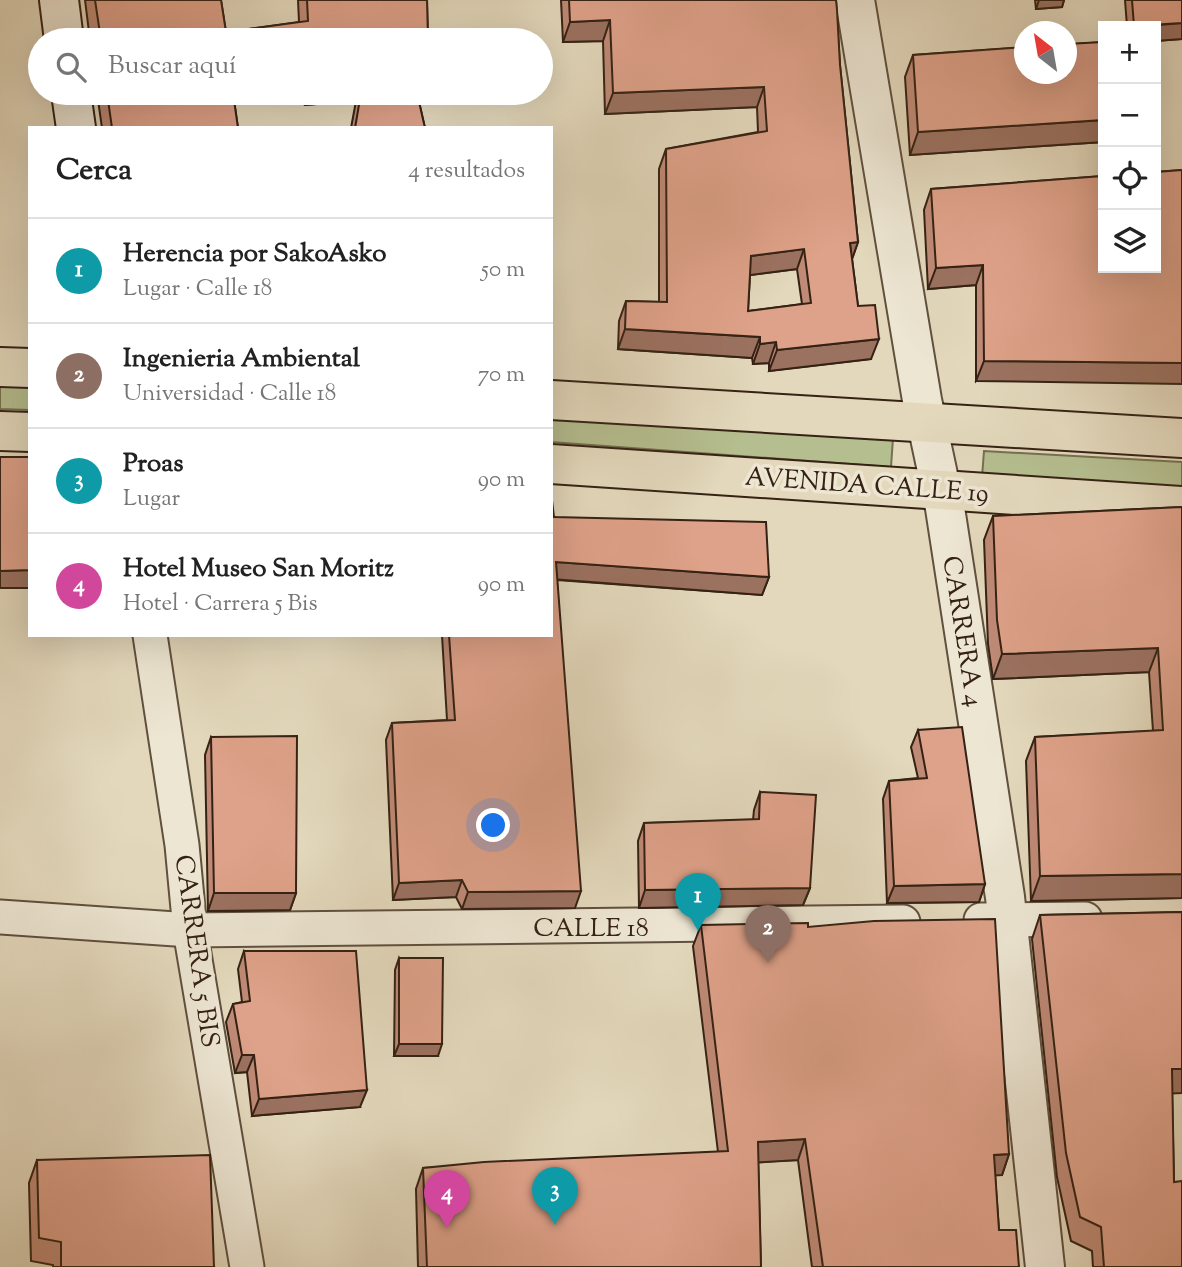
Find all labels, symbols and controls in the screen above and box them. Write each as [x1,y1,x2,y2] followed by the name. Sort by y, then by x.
[1014,21,1077,84] north arrow
[1098,21,1161,273] map controls
[1098,21,1161,84] button: +
[28,28,553,105] search box
[52,48,90,86] icon: search
[108,48,237,85] text: Buscar aquí
[1098,84,1161,147] button: −
[1098,147,1161,210] button: locate
[56,150,132,193] text: Cerca
[408,155,525,188] text: 4 resultados
[1098,210,1161,273] button: layers
[123,236,387,273] text: Herencia por SakoAsko
[75,254,83,287] text: 1
[481,254,525,287] text: 50 m
[123,273,272,306] text: Lugar · Calle 18
[123,341,360,378] text: Ingenieria Ambiental
[74,359,84,392] text: 2
[478,359,525,392] text: 70 m
[123,378,336,411] text: Universidad · Calle 18
[123,446,183,483] text: Proas
[744,460,990,513] street label: AVENIDA CALLE 19
[74,464,84,497] text: 3
[478,464,525,497] text: 90 m
[123,483,180,516] text: Lugar
[123,551,394,588] text: Hotel Museo San Moritz
[931,553,992,710] street label: CARRERA 4
[73,569,85,602] text: 4
[478,569,525,602] text: 90 m
[123,588,318,621] text: Hotel · Carrera 5 Bis
[476,808,510,842] your location
[164,853,227,1050] street label: CARRERA 5 BIS
[675,873,721,931] pin: 1
[745,905,791,963] pin: 2
[533,911,649,948] street label: CALLE 18
[532,1167,578,1225] pin: 3
[424,1170,470,1228] pin: 4

